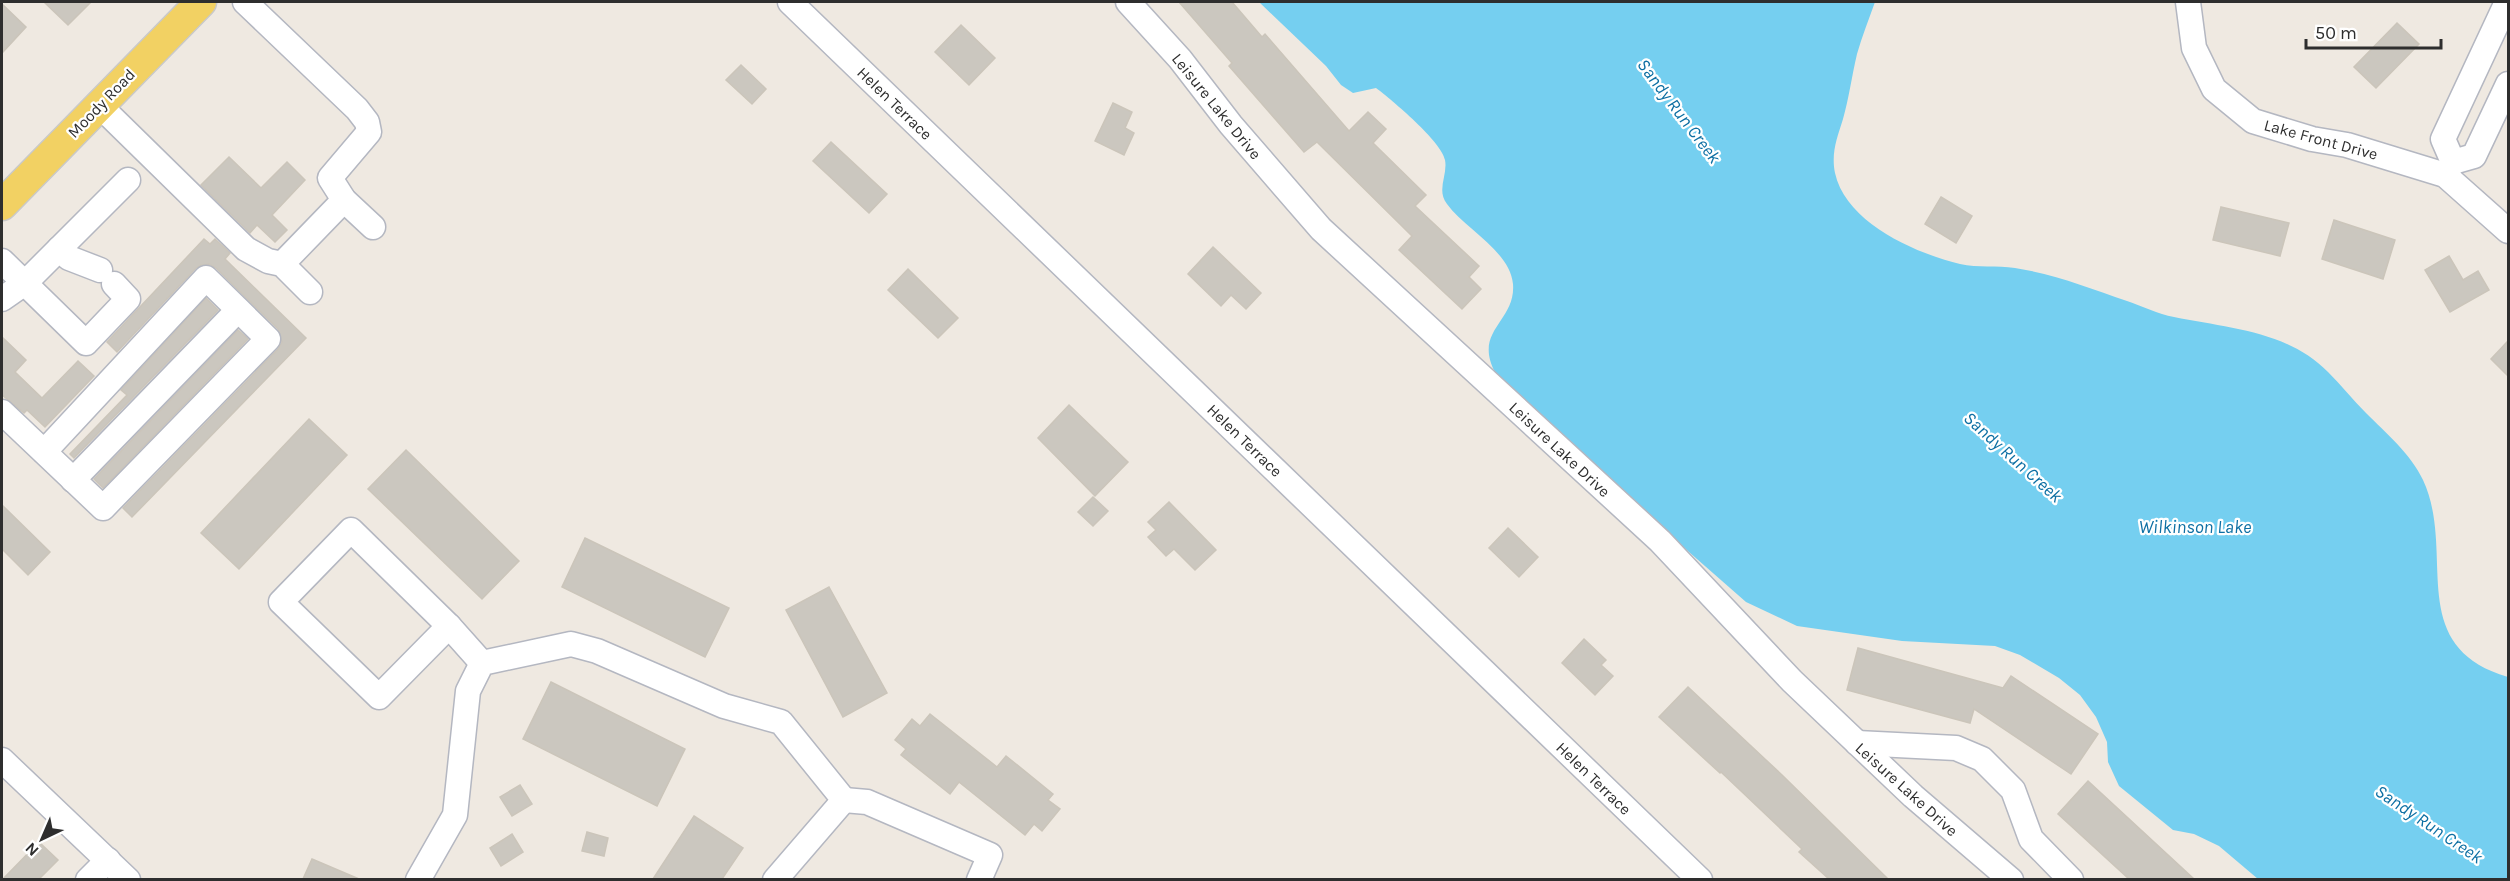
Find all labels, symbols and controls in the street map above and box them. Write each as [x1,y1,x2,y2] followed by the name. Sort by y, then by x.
[2306,12,2441,50] scale bar
[2315,22,2357,44] text: 50 m
[1168,49,1265,163] street label: Leisure Lake Drive
[1633,54,1726,168] water label: Sandy Run Creek
[853,63,936,144] street label: Helen Terrace
[64,65,139,142] street label: Moody Road
[2262,115,2380,164] street label: Lake Front Drive
[1505,398,1614,501] street label: Leisure Lake Drive
[1203,400,1286,481] street label: Helen Terrace
[1959,407,2068,508] water label: Sandy Run Creek
[2139,516,2251,538] water label: Wilkinson Lake
[1552,738,1635,819] street label: Helen Terrace
[1852,738,1962,840] street label: Leisure Lake Drive
[2371,780,2488,869] water label: Sandy Run Creek
[12,809,72,869] north arrow
[21,839,43,860] text: N

